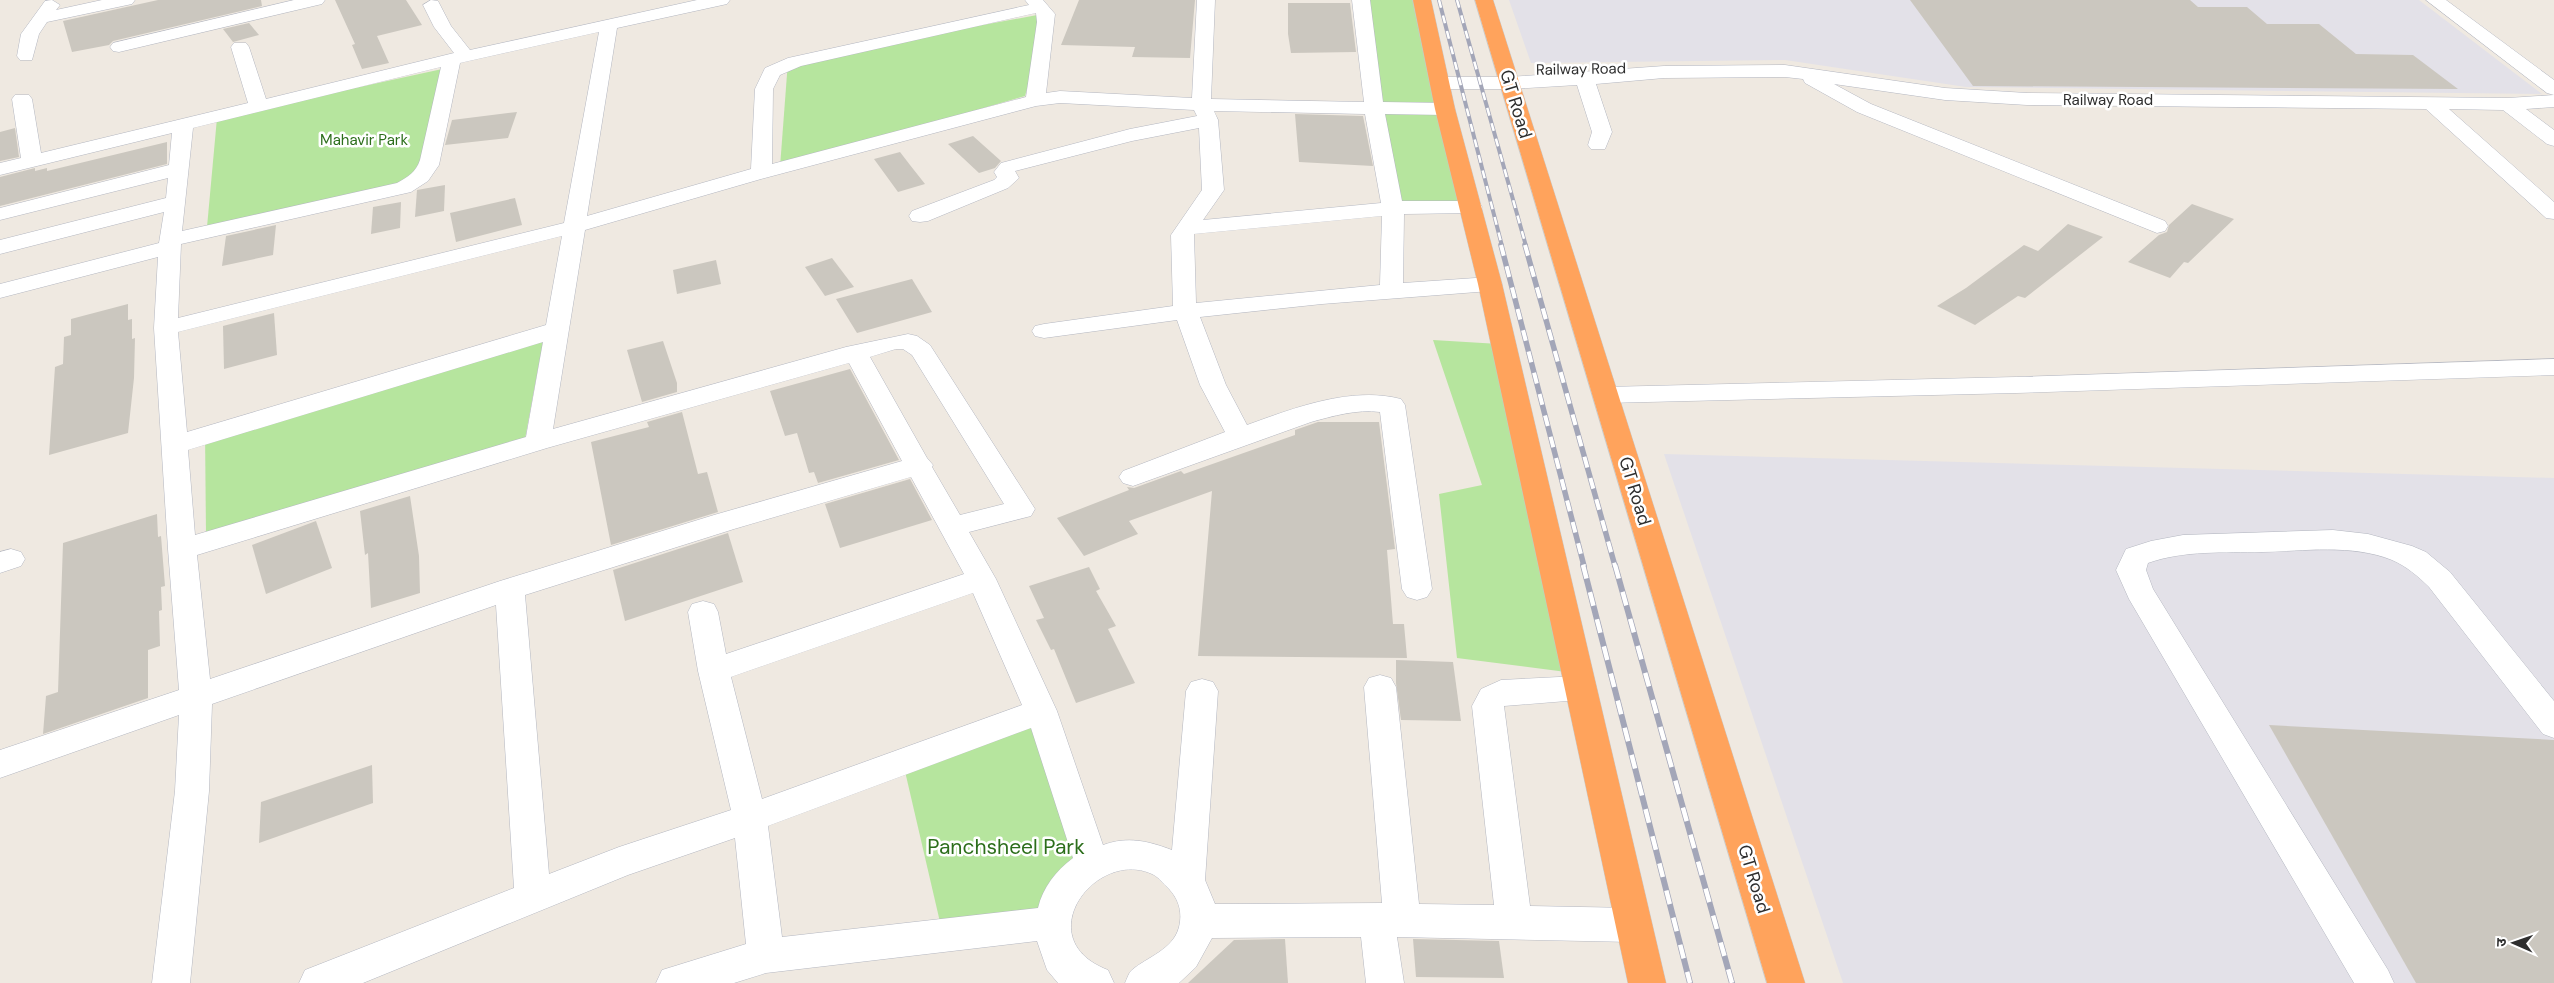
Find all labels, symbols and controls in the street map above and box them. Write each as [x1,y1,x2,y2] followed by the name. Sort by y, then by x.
[1536,58,1626,80] street label: Railway Road
[1494,67,1538,141] street label: GT Road
[2063,90,2153,110] street label: Railway Road
[320,130,408,150] park label: Mahavir Park
[1613,454,1657,528] street label: GT Road
[927,833,1085,861] park label: Panchsheel Park
[1732,842,1776,916] street label: GT Road
[2489,918,2539,968] north arrow
[2492,937,2510,947] text: उ

